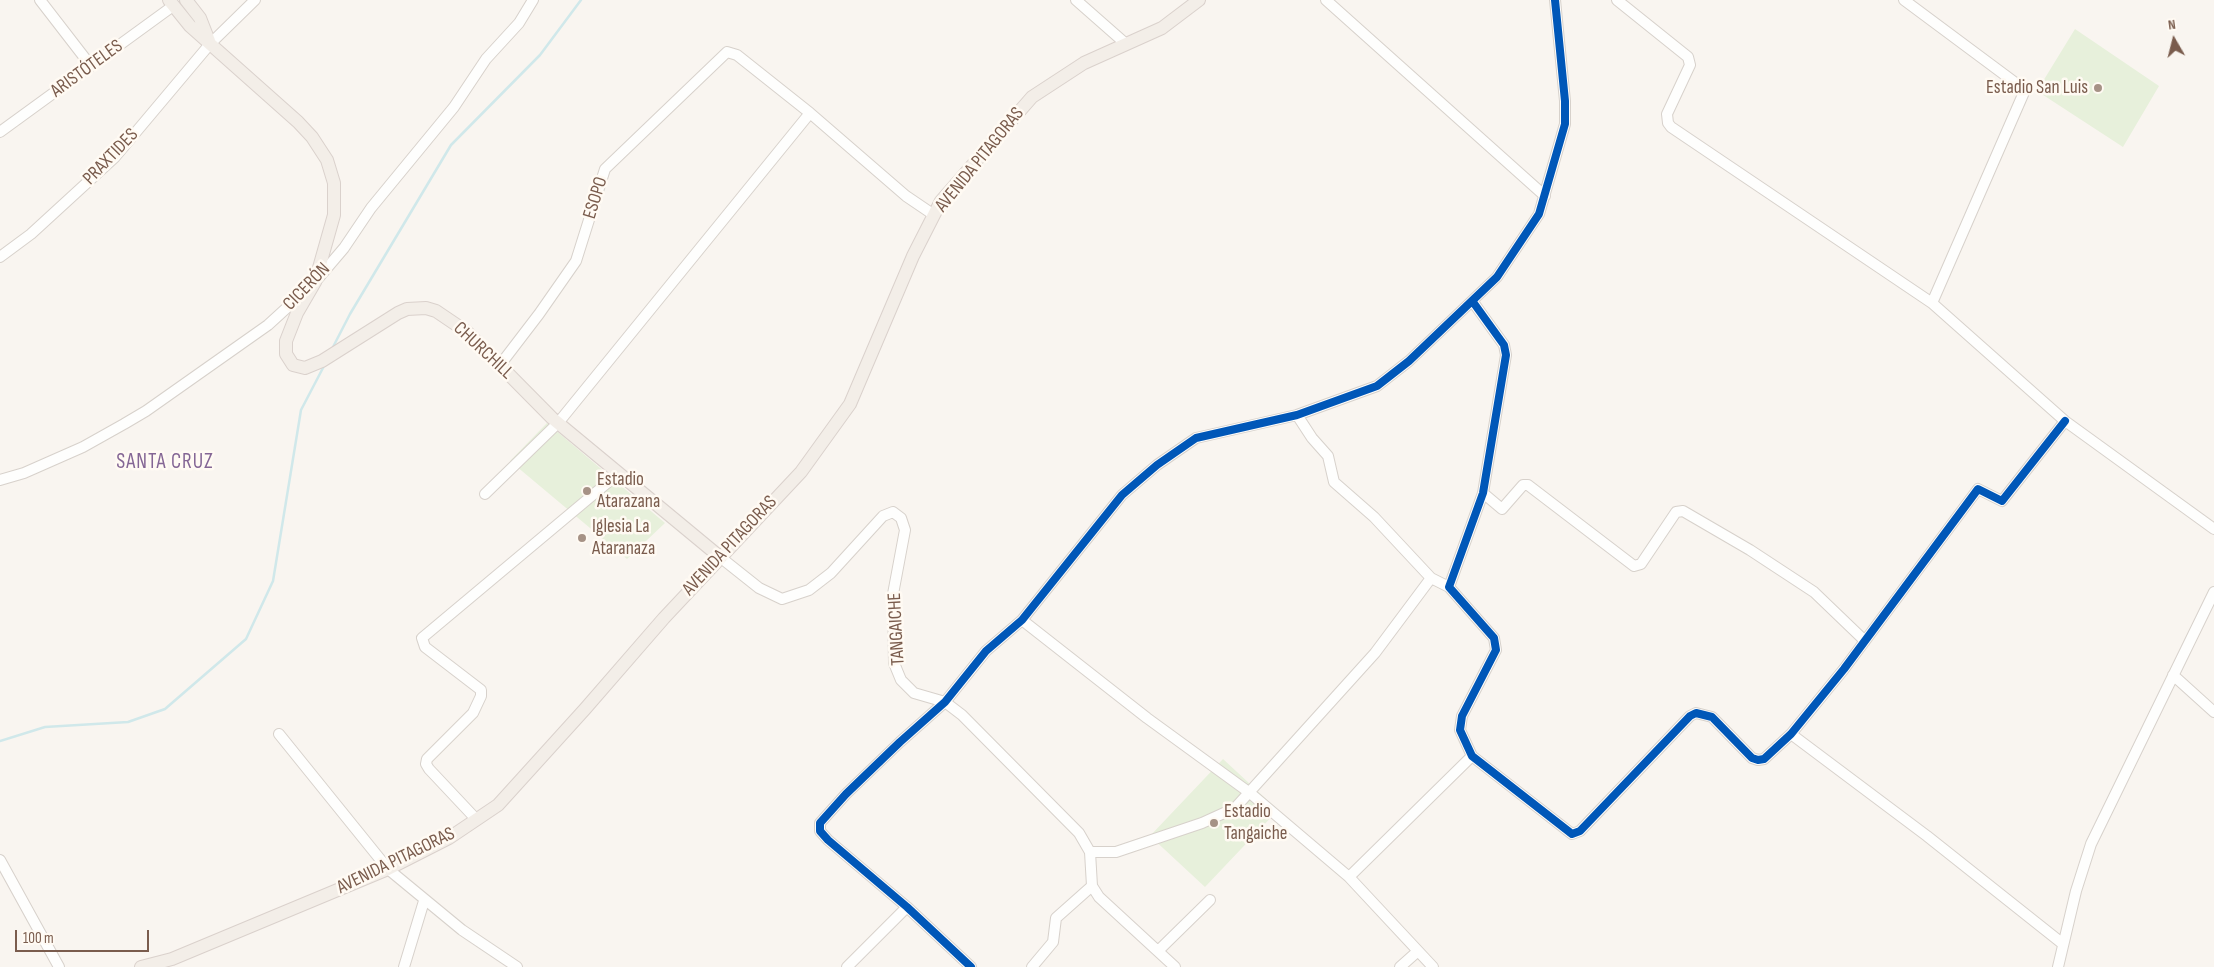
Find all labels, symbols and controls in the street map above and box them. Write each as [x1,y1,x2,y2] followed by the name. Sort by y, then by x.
[2149,15,2199,65] north arrow
[2167,16,2177,34] text: N
[46,35,128,103] street label: ARISTÓTELES
[1986,77,2088,99] place label: Estadio San Luis
[2092,82,2104,94] marker: Estadio San Luis
[931,103,1029,217] street label: AVENIDA PITAGORAS
[79,124,143,190] street label: PRAXTIDES
[579,174,613,222] street label: ESOPO
[279,258,335,316] street label: CICERÓN
[448,318,518,384] street label: CHURCHILL
[115,450,215,476] district label: SANTA CRUZ
[597,469,660,513] place label: Estadio Atarazana
[581,485,593,497] marker: Estadio Atarazana
[678,491,782,601] street label: AVENIDA PITAGORAS
[592,516,655,560] place label: Iglesia La Ataranaza
[576,532,588,544] marker: Iglesia La Ataranaza
[884,592,910,666] street label: TANGAICHE
[1224,801,1287,845] place label: Estadio Tangaiche
[1208,817,1220,829] marker: Estadio Tangaiche
[333,823,459,899] street label: AVENIDA PITAGORAS
[18,920,151,952] scale bar
[23,929,54,948] text: 100 m

